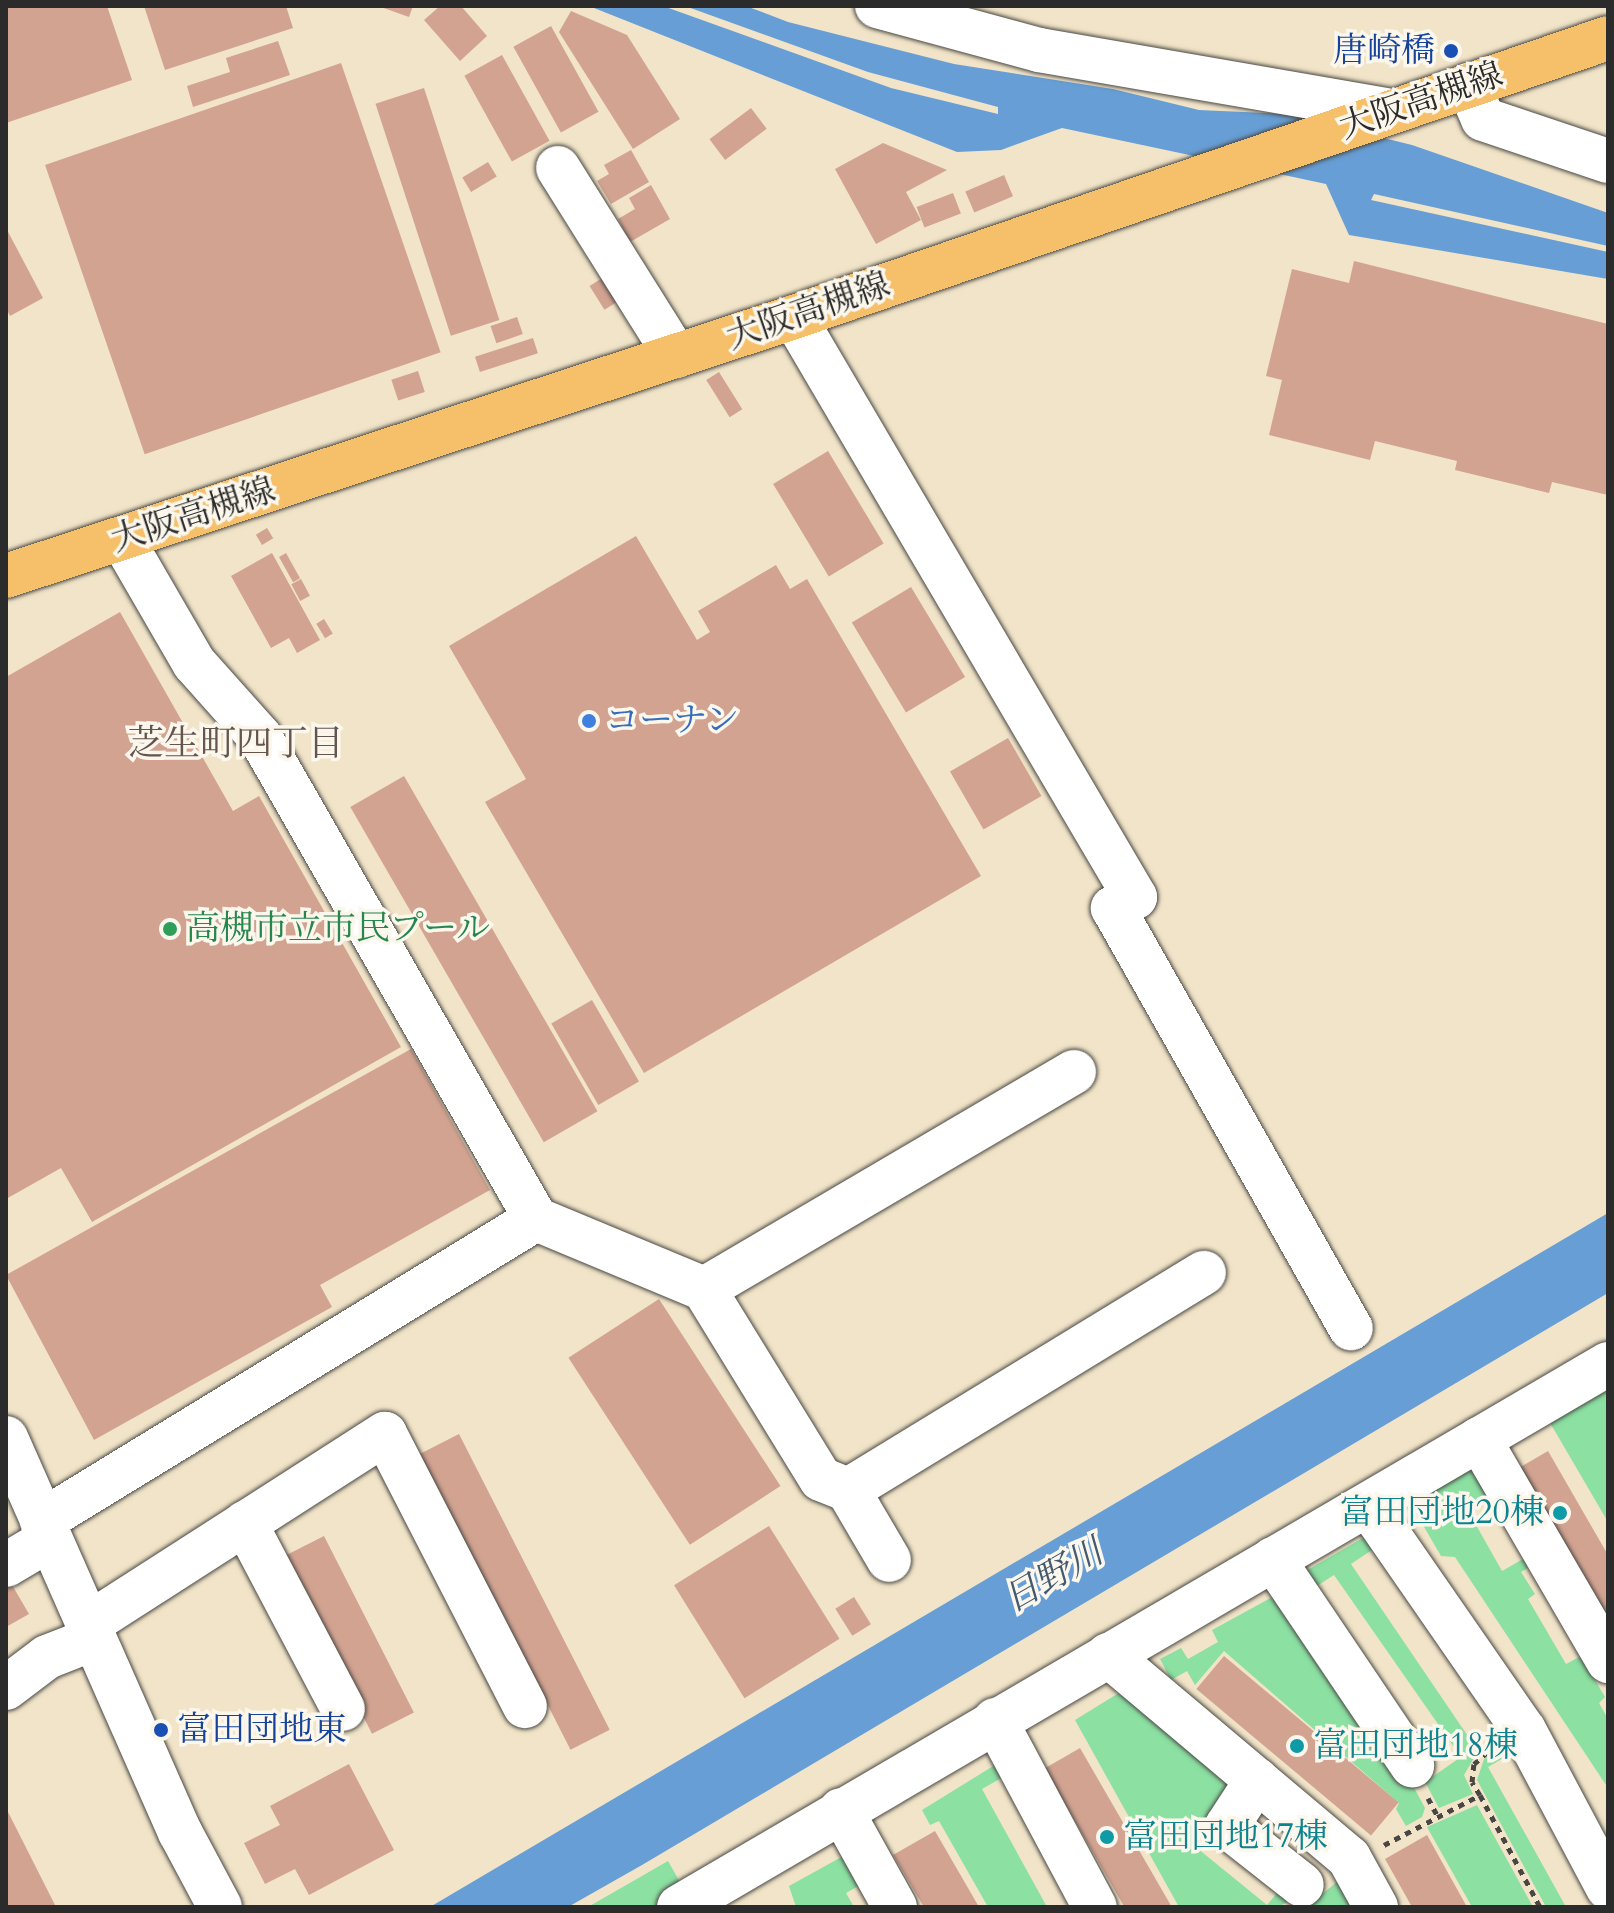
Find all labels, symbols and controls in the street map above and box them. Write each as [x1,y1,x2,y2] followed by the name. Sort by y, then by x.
[1333,31,1435,71] place label: 唐崎橋
[1442,42,1460,60] marker: 唐崎橋
[1334,54,1508,148] street label: 大阪高槻線
[721,264,895,358] street label: 大阪高槻線
[106,469,280,561] street label: 大阪高槻線
[605,701,741,741] place label: コーナン
[580,712,598,730] marker: コーナン
[128,722,344,766] district label: 芝生町四丁目
[186,909,491,949] place label: 高槻市立市民プール
[161,920,179,938] marker: 高槻市立市民プール
[1339,1493,1544,1533] place label: 富田団地20棟
[1551,1504,1569,1522] marker: 富田団地20棟
[995,1530,1111,1622] water label: 日野川
[177,1710,347,1750] place label: 富田団地東
[152,1721,170,1739] marker: 富田団地東
[1313,1726,1518,1766] place label: 富田団地18棟
[1288,1737,1306,1755] marker: 富田団地18棟
[1123,1817,1328,1857] place label: 富田団地17棟
[1098,1828,1116,1846] marker: 富田団地17棟

